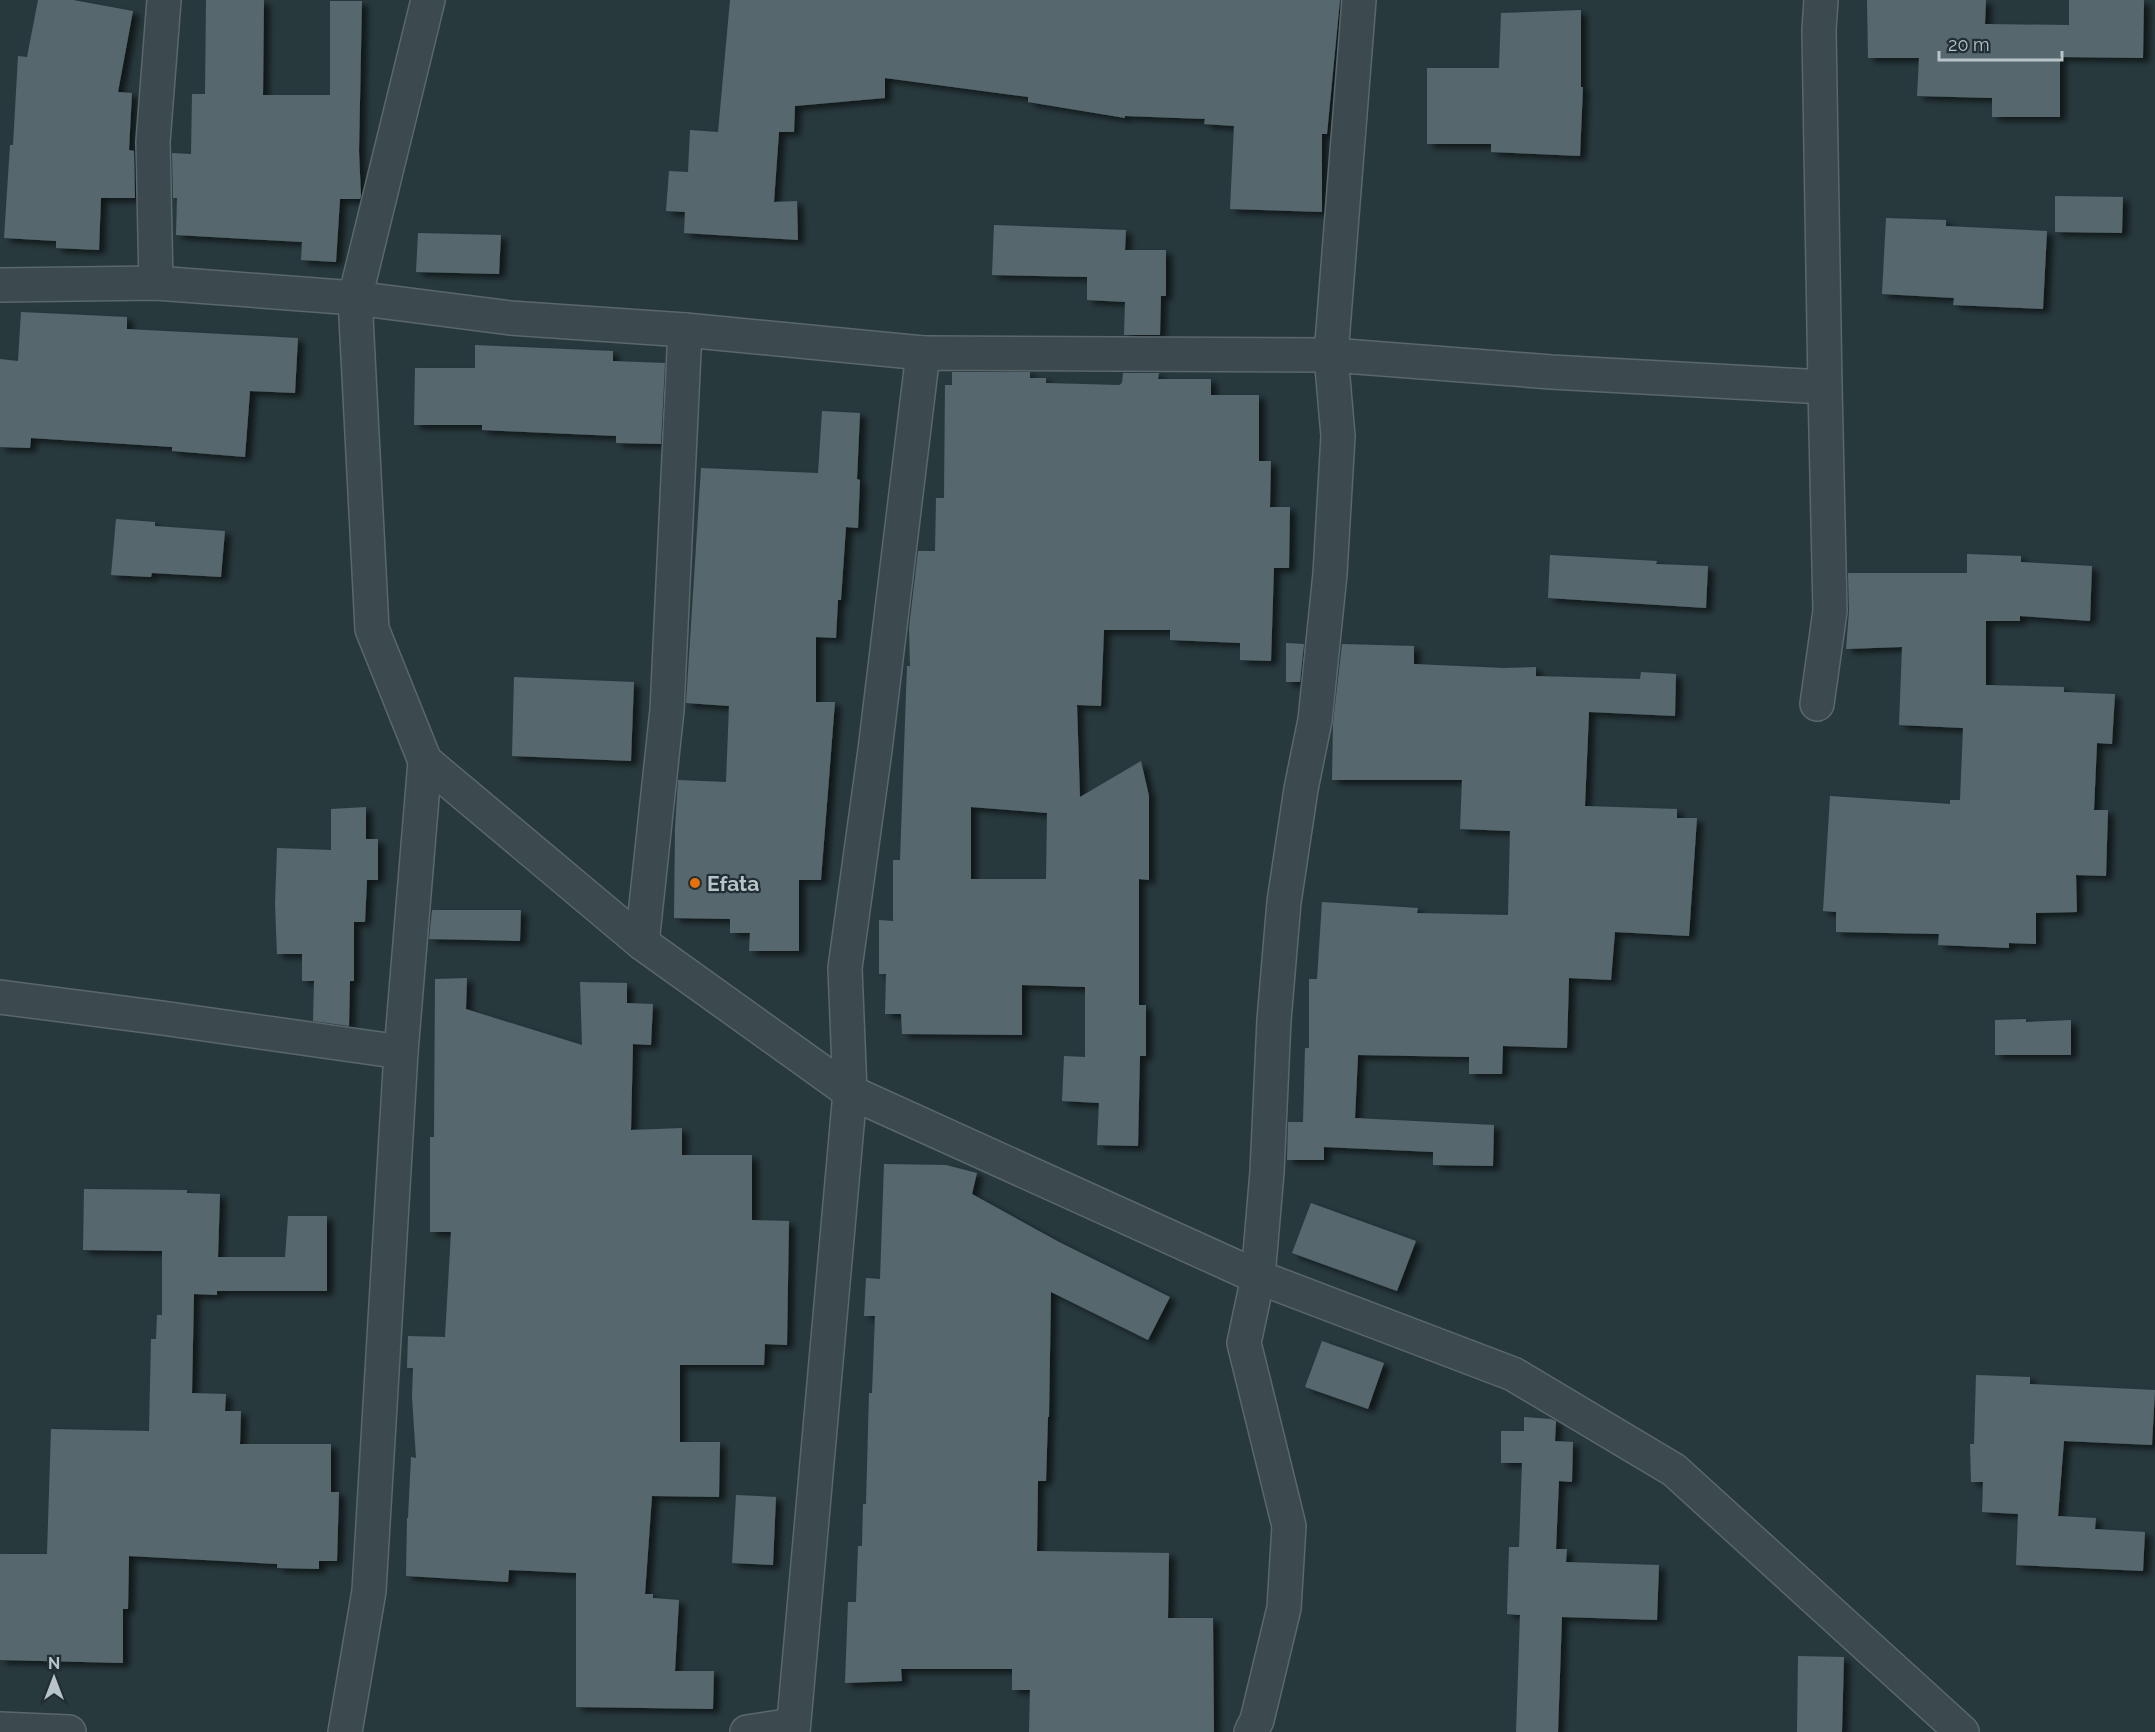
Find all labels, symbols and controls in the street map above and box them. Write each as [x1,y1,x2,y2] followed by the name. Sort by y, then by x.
[1939,24,2062,62] scale bar
[1948,34,1990,55] text: 20 m
[707,871,759,896] place label: Efata
[688,876,702,890] marker: Efata
[24,1648,84,1708] north arrow
[48,1654,60,1673] text: N

